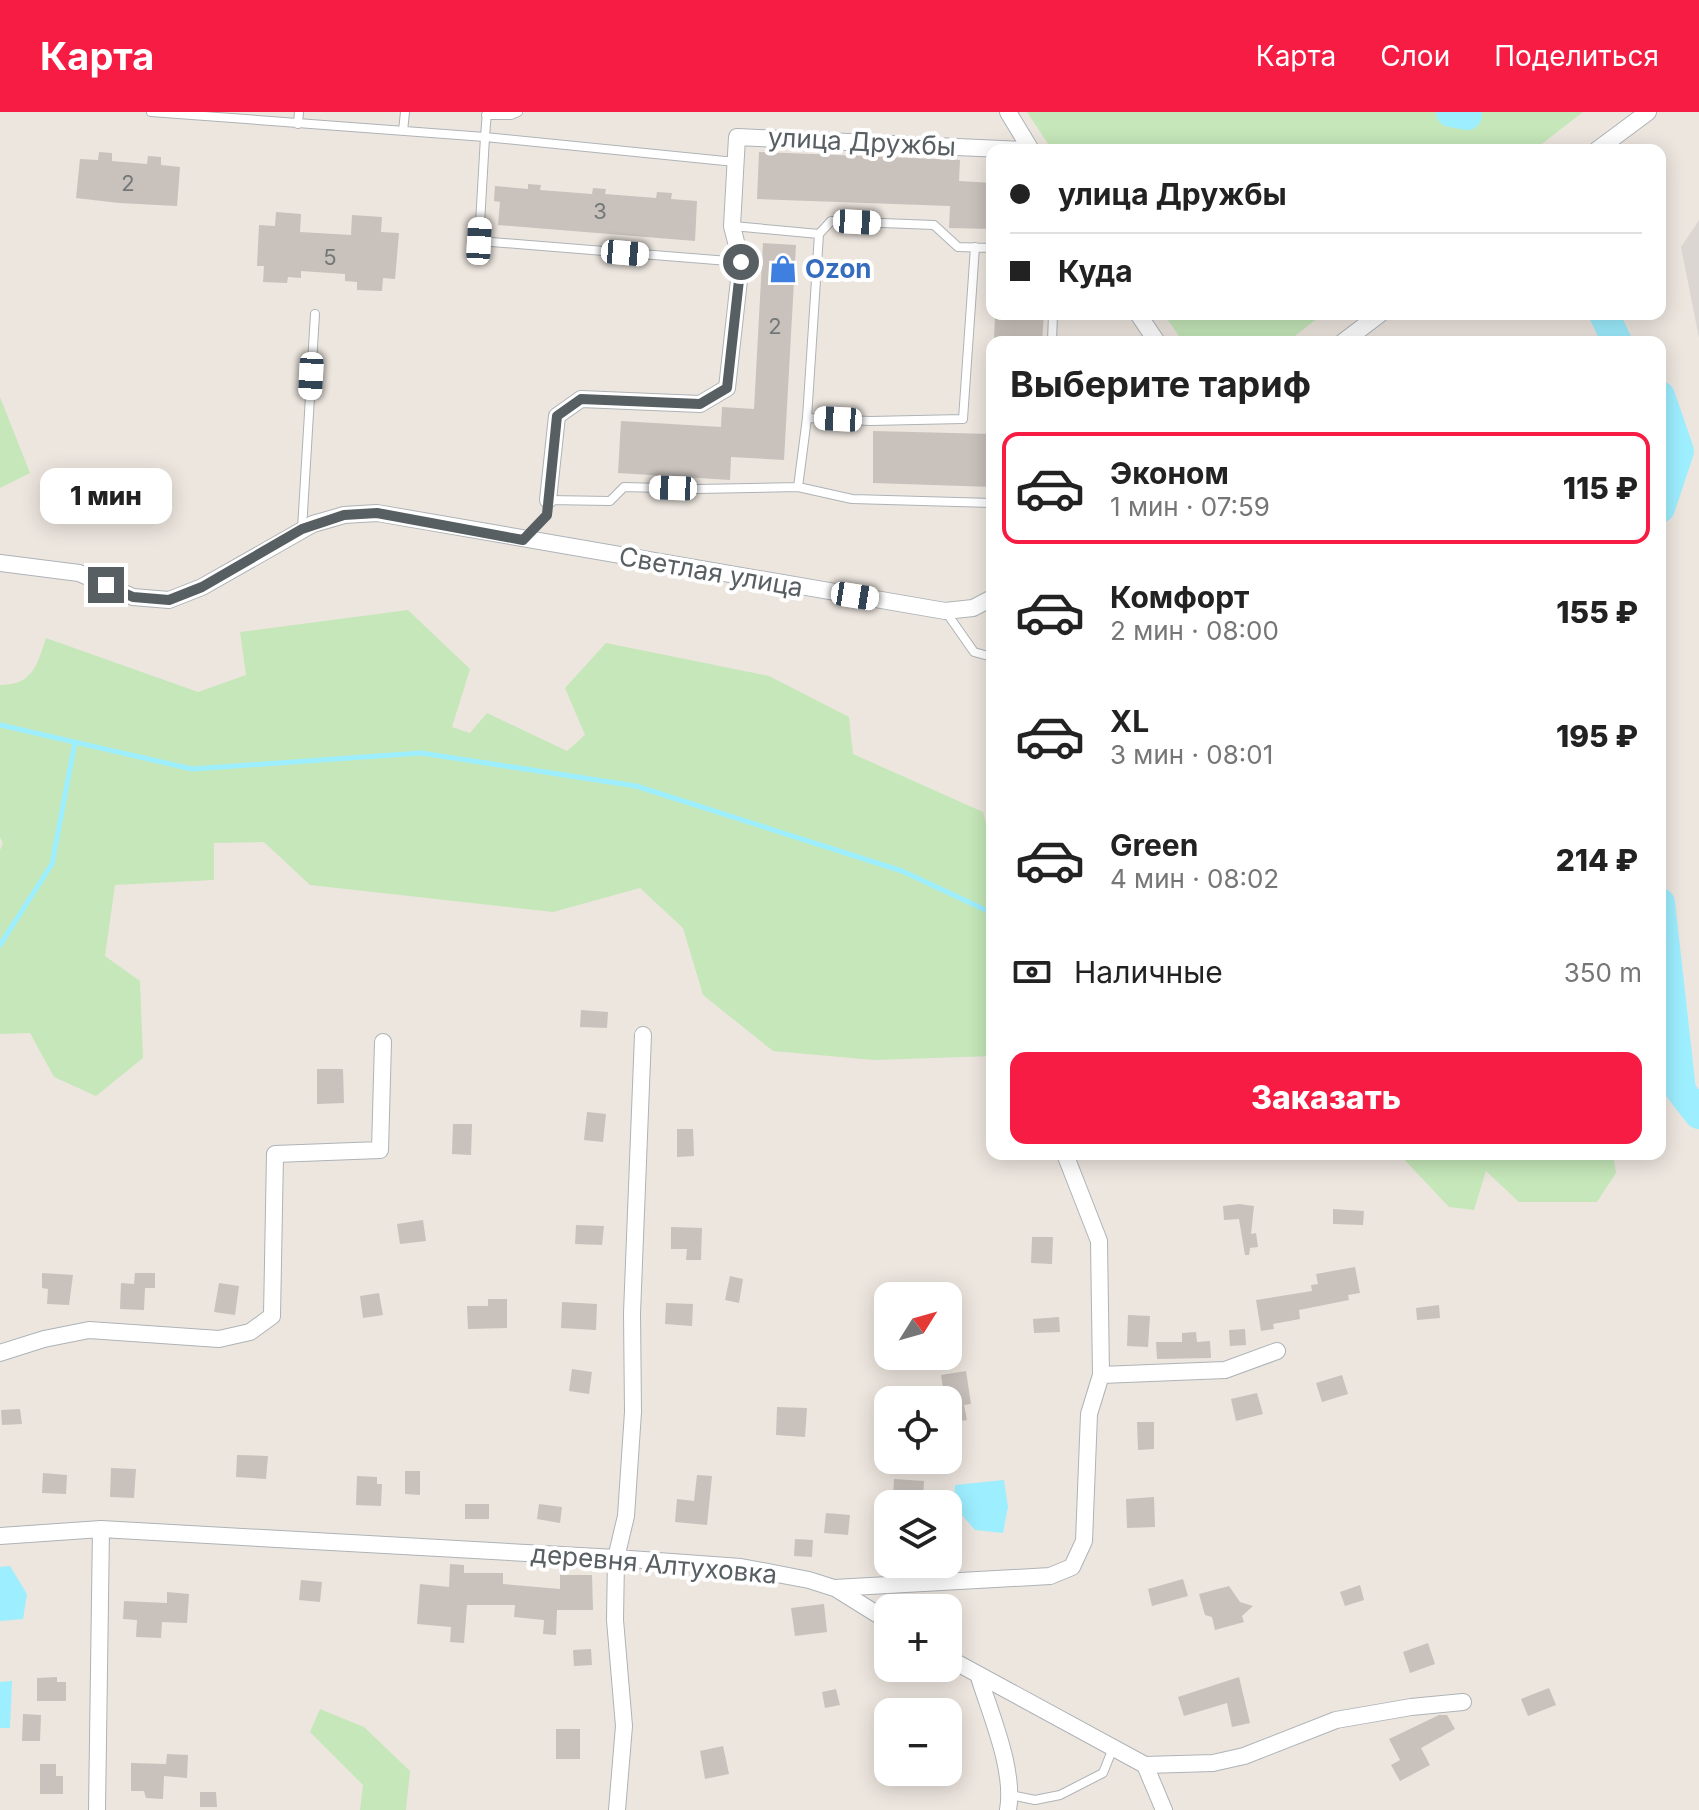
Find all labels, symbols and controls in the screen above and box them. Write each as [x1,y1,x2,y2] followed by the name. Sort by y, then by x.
[40,33,154,79] text: Карта
[1256,39,1336,73] text: Карта
[1380,39,1450,73] text: Слои
[1494,39,1659,73] text: Поделиться
[767,121,957,162] street label: улица Дружбы
[121,170,135,196] house number: 2
[1058,176,1287,212] text: улица Дружбы
[593,198,607,224] house number: 3
[832,209,882,235] car
[466,216,492,266] car
[600,239,650,267] car
[323,244,337,270] house number: 5
[723,244,759,280] route start
[805,253,872,284] place label: Ozon
[1058,253,1133,289] text: Куда
[768,254,798,284] shop icon: Ozon
[768,313,782,339] house number: 2
[298,351,324,401] car
[1010,362,1311,406] text: Выберите тариф
[813,406,863,432] car
[1014,452,1086,524] icon: car
[1110,455,1229,491] text: Эконом
[40,469,172,525] callout: 1 мин
[1563,470,1638,506] text: 115 ₽
[649,475,697,501] car
[70,480,142,511] text: 1 мин
[1110,491,1270,522] text: 1 мин · 07:59
[617,540,805,603] street label: Светлая улица
[88,567,124,603] route end
[1014,576,1086,648] icon: car
[1110,579,1249,615] text: Комфорт
[829,580,881,612] car
[1556,594,1638,630] text: 155 ₽
[1110,615,1279,646] text: 2 мин · 08:00
[1014,700,1086,772] icon: car
[1110,703,1149,739] text: XL
[1556,718,1638,754] text: 195 ₽
[1110,739,1273,770] text: 3 мин · 08:01
[1014,824,1086,896] icon: car
[1110,827,1198,863] text: Green
[1556,842,1638,878] text: 214 ₽
[1110,863,1279,894] text: 4 мин · 08:02
[1010,950,1054,994] icon: cash
[1074,954,1223,990] text: Наличные
[1564,957,1642,988] text: 350 m
[1010,1052,1642,1144] button: Заказать
[874,1282,962,1370] north arrow
[874,1282,962,1786] map controls
[874,1386,962,1474] button: locate
[874,1490,962,1578] button: layers
[530,1537,778,1590] street label: деревня Алтуховка
[874,1594,962,1682] button: +
[874,1698,962,1786] button: −

